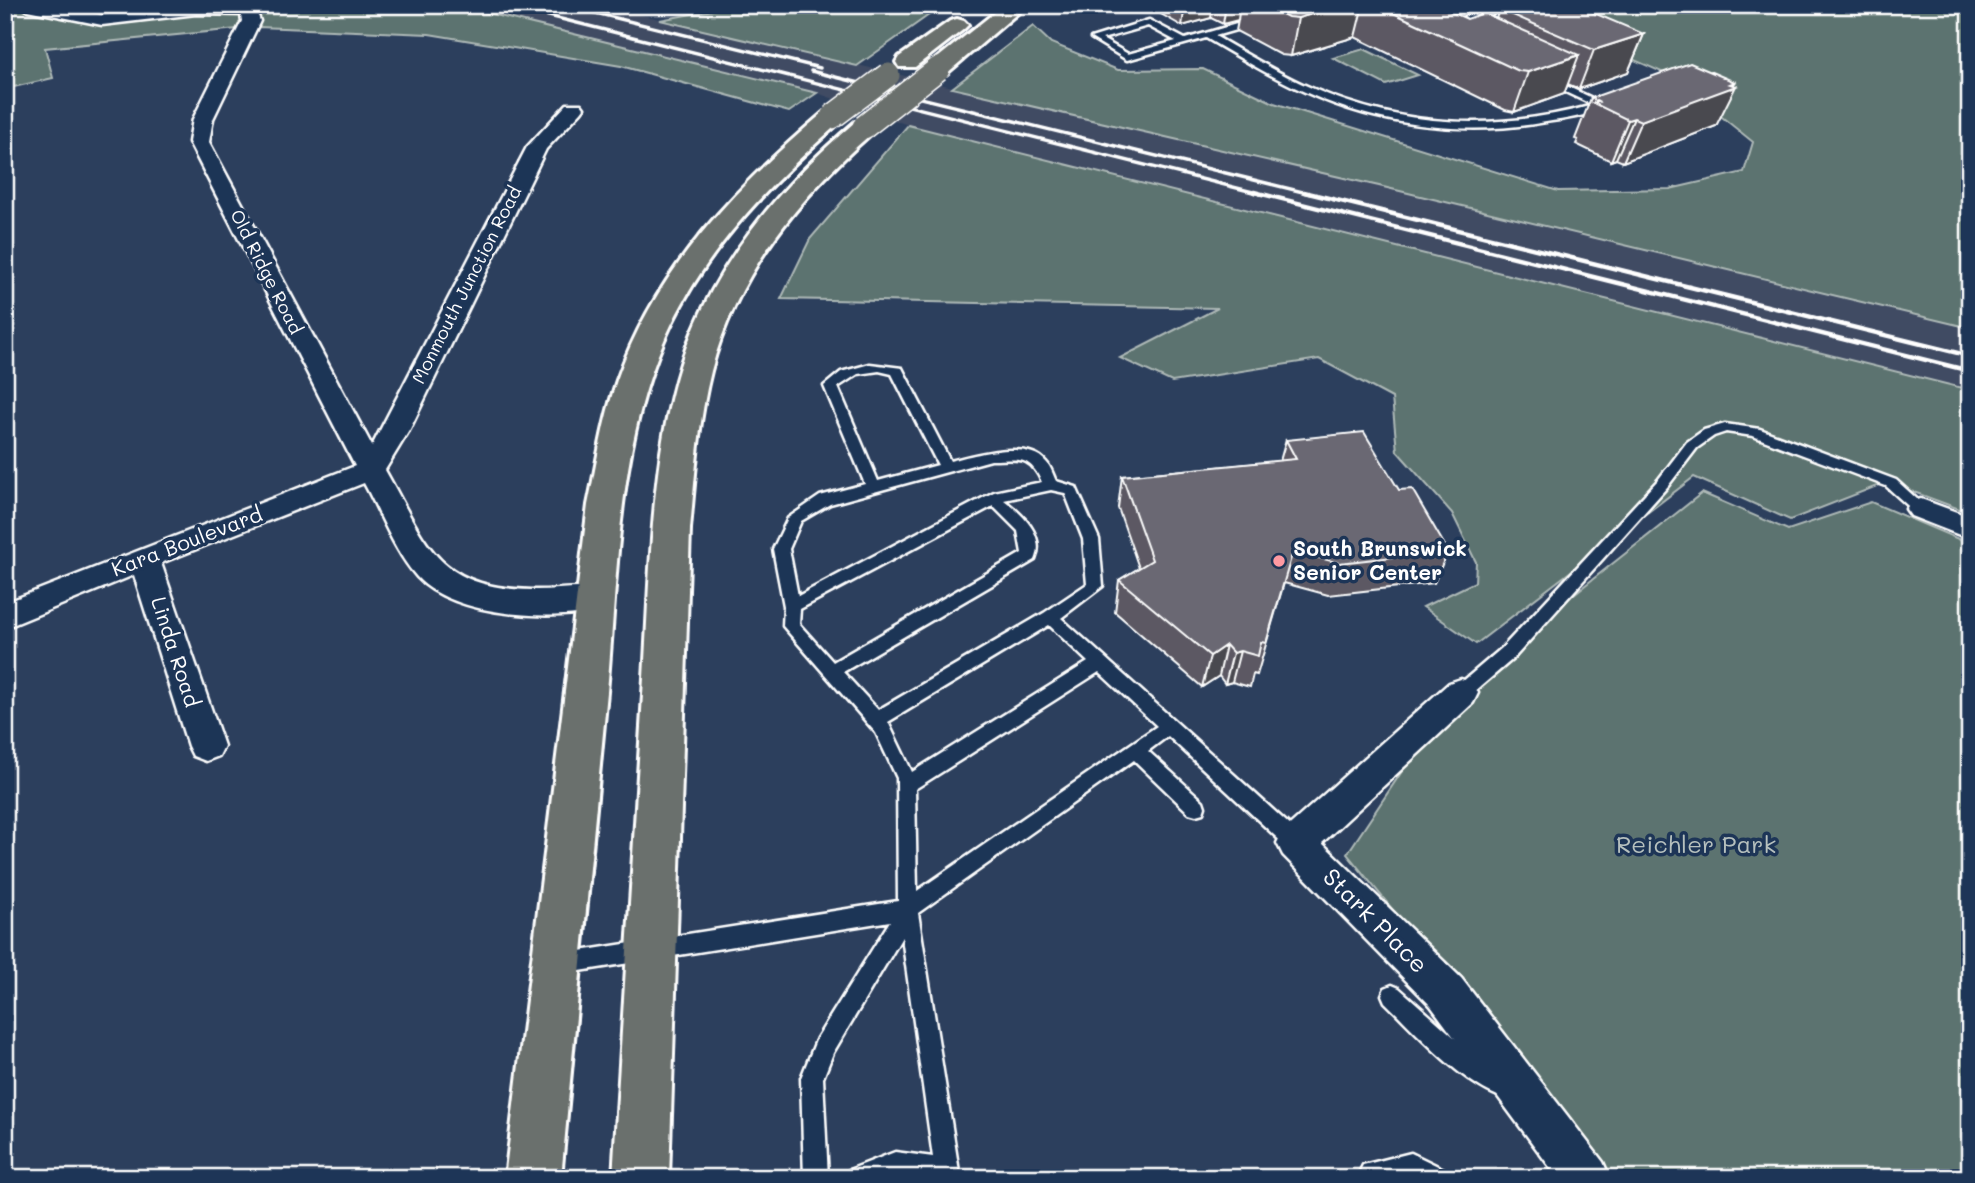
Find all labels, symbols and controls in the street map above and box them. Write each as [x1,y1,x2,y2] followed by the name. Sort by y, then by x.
[406,182,526,387] street label: Monmouth Junction Road
[225,205,309,338] street label: Old Ridge Road
[107,499,266,582] street label: Kara Boulevard
[1293,534,1467,585] place label: South Brunswick Senior Center
[1271,553,1287,569] marker: South Brunswick Senior Center
[146,593,207,710] street label: Linda Road
[1616,828,1776,859] park label: Reichler Park
[1317,861,1435,979] street label: Stark Place

